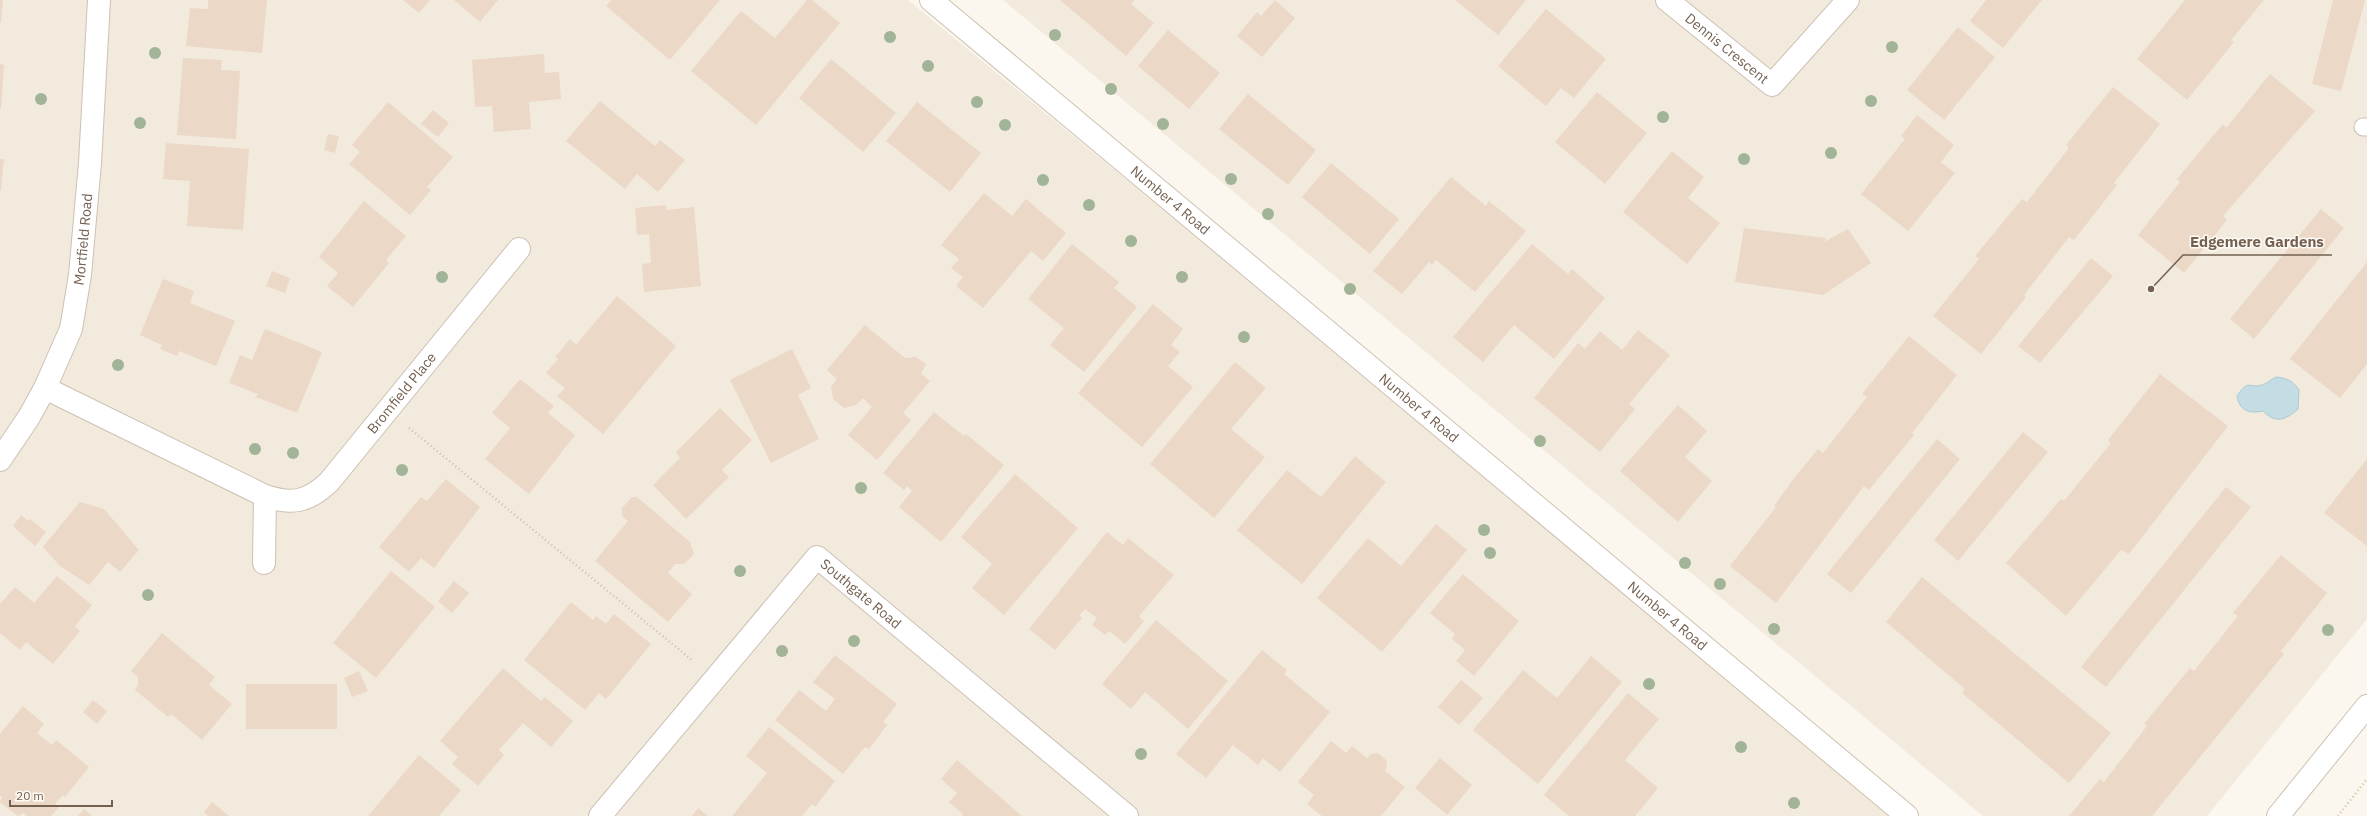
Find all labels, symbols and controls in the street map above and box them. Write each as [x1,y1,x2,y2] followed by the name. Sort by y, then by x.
[1681,9,1772,88] street label: Dennis Crescent
[1127,162,1214,239] street label: Number 4 Road
[69,193,96,287] street label: Mortfield Road
[2183,228,2332,255] callout: Edgemere Gardens
[2190,232,2324,251] text: Edgemere Gardens
[363,348,440,437] street label: Bromfield Place
[1375,370,1462,446] street label: Number 4 Road
[817,555,905,632] street label: Southgate Road
[1624,577,1711,654] street label: Number 4 Road
[10,782,112,808] scale bar
[16,788,44,803] text: 20 m

